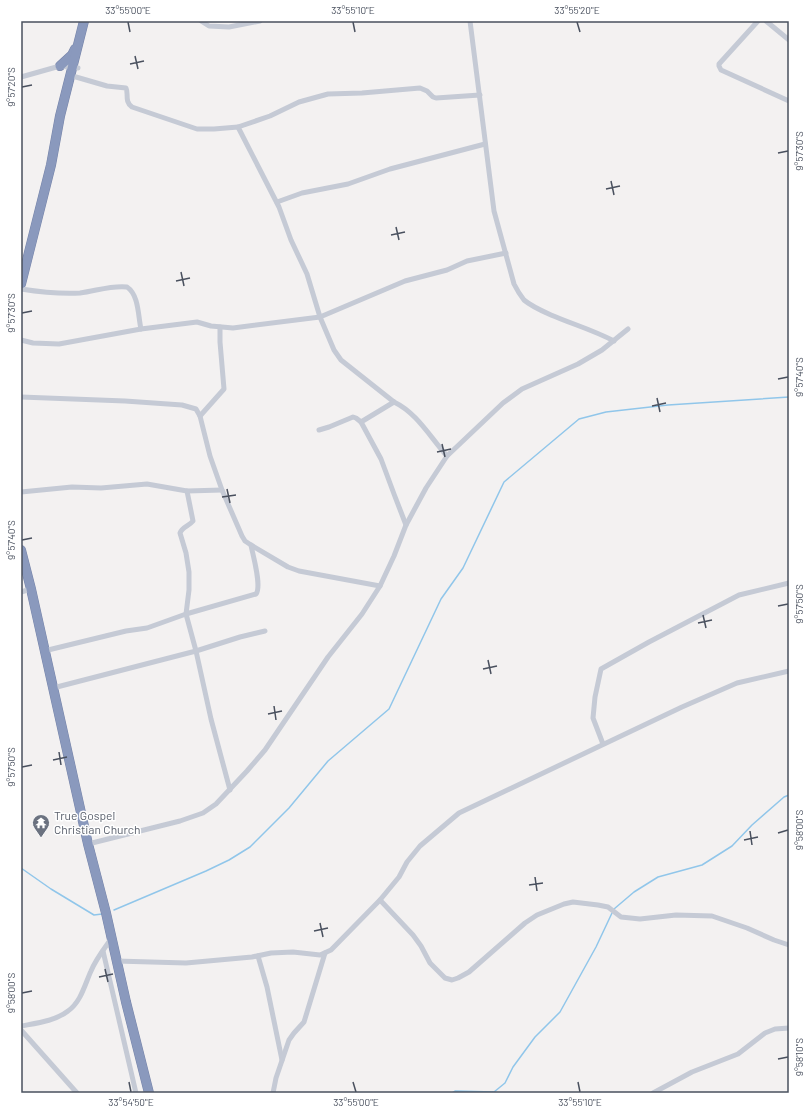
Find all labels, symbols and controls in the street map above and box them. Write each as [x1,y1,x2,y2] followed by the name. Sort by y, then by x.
[105,4,151,16] text: 33°55'00"E
[331,4,375,16] text: 33°55'10"E
[554,4,600,16] text: 33°55'20"E
[5,67,17,107] text: 9°57'20"S
[793,131,805,171] text: 9°57'30"S
[5,293,17,333] text: 9°57'30"S
[793,357,805,397] text: 9°57'40"S
[5,520,17,560] text: 9°57'40"S
[793,584,805,624] text: 9°57'50"S
[5,747,17,787] text: 9°57'50"S
[54,808,141,836] place label: True Gospel Christian Church
[793,810,805,850] text: 9°58'00"S
[31,813,51,838] temple icon: True Gospel Christian Church
[5,973,17,1013] text: 9°58'00"S
[793,1038,805,1076] text: 9°58'10"S
[108,1096,154,1108] text: 33°54'50"E
[333,1096,379,1108] text: 33°55'00"E
[558,1096,602,1108] text: 33°55'10"E

